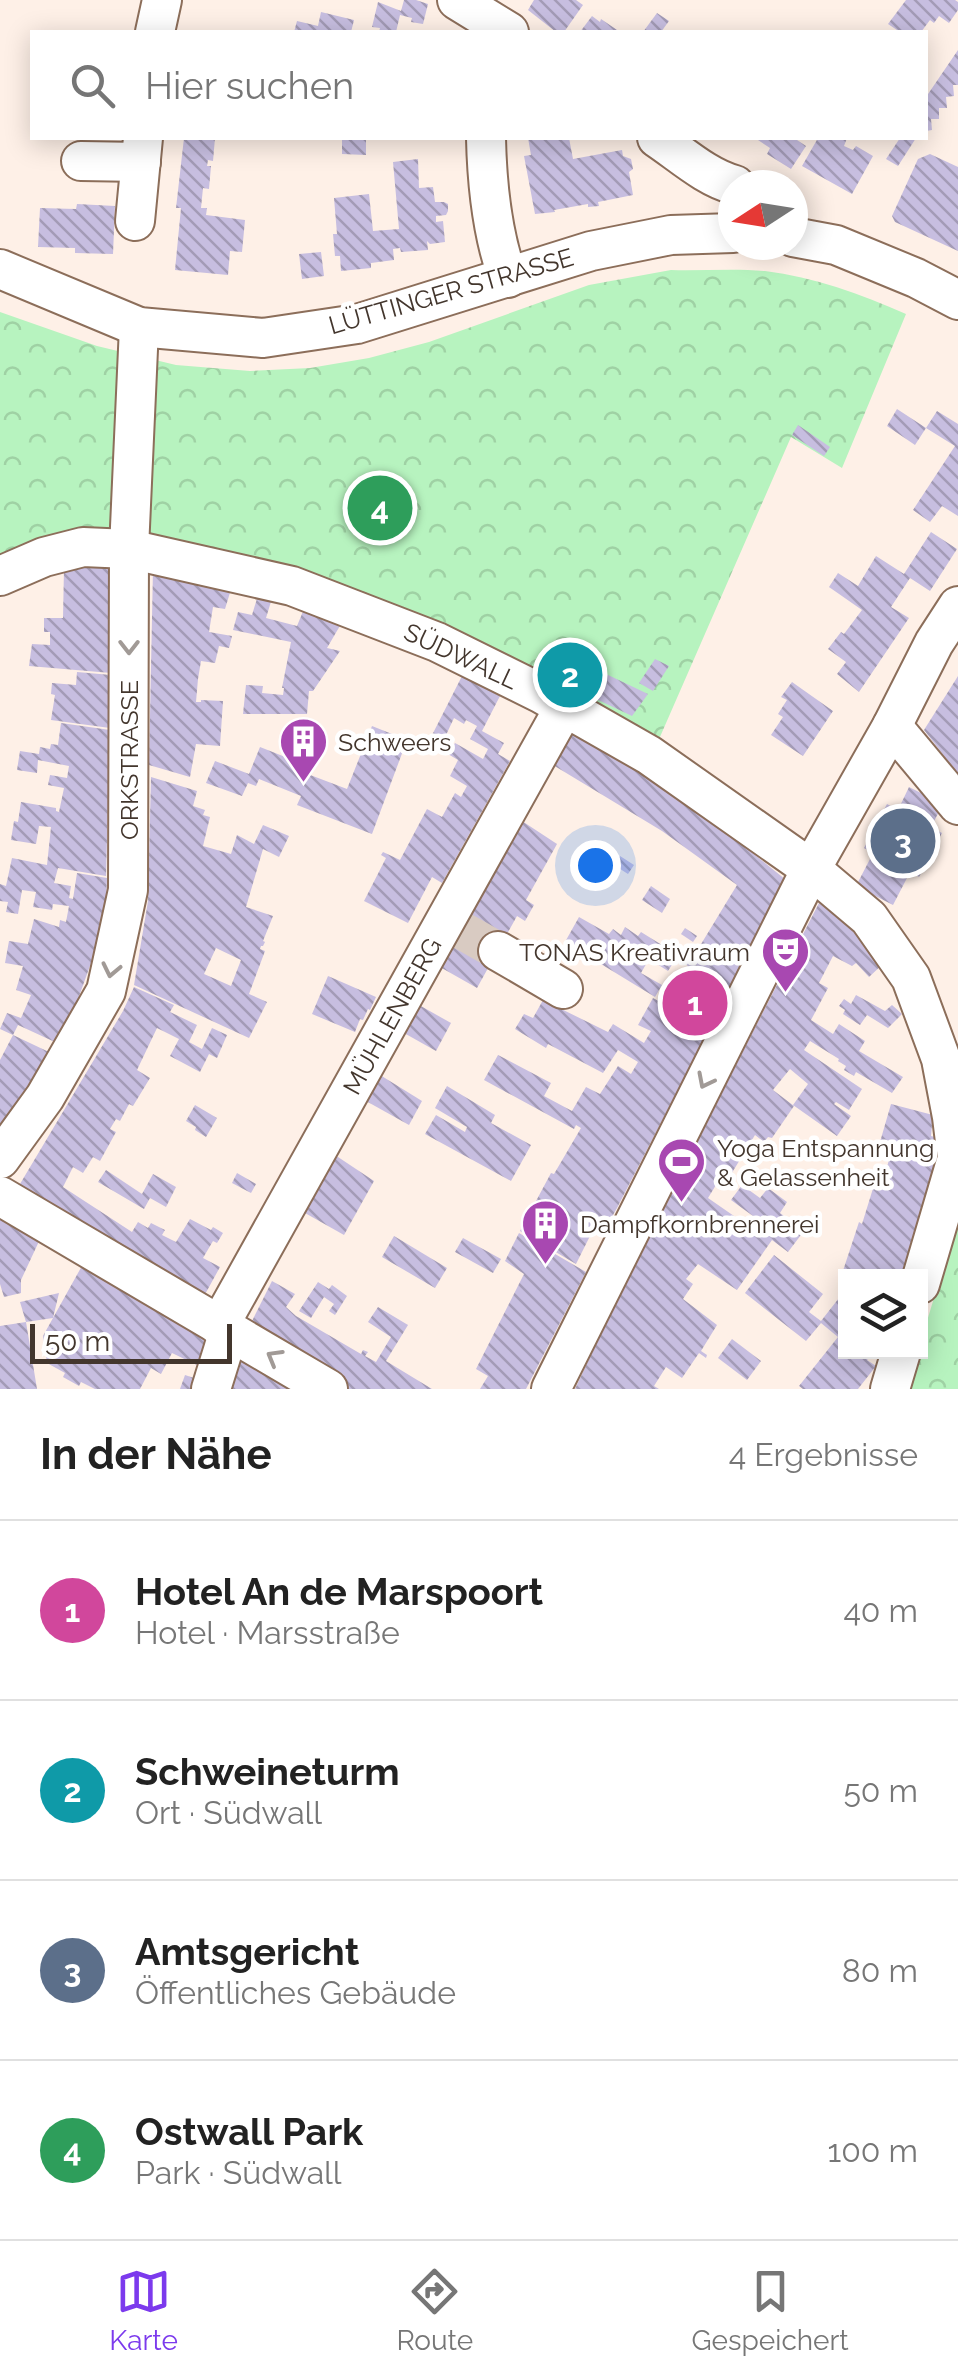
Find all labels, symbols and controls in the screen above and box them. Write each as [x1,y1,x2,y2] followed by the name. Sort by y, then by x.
[30,30,928,140] search box
[65,58,120,113] icon: search
[145,63,354,108] text: Hier suchen
[718,170,808,260] north arrow
[325,242,577,340] street label: LÜTTINGER STRASSE
[348,470,412,546] pin: 4
[399,617,523,696] street label: SÜDWALL
[538,638,602,712] pin: 2
[118,640,140,655] one-way arrow
[114,680,144,840] street label: ORKSTRASSE
[277,716,329,784] building icon: Schweers
[338,727,451,757] place label: Schweers
[870,804,936,878] pin: 3
[570,840,621,891] your location
[759,926,811,994] theatre icon: TONAS Kreativraum
[337,932,447,1100] street label: MÜHLENBERG
[519,937,750,967] place label: TONAS Kreativraum
[101,961,122,978] one-way arrow
[662,966,728,1040] pin: 1
[697,1071,717,1089] one-way arrow
[717,1133,934,1192] place label: Yoga Entspannung & Gelassenheit
[656,1136,708,1204] sports icon: Yoga Entspannung & Gelassenheit
[519,1198,571,1266] building icon: Dampfkornbrennerei
[580,1209,819,1239] place label: Dampfkornbrennerei
[838,1269,928,1359] map controls
[838,1269,928,1359] button: layers
[30,1319,232,1364] scale bar
[45,1325,110,1358] text: 50 m
[267,1350,285,1369] one-way arrow
[40,1430,272,1479] text: In der Nähe
[729,1436,918,1473] text: 4 Ergebnisse
[135,1569,543,1614] text: Hotel An de Marspoort
[65,1592,80,1629] text: 1
[843,1592,918,1629] text: 40 m
[135,1614,400,1651] text: Hotel · Marsstraße
[135,1749,400,1794] text: Schweineturm
[63,1772,82,1809] text: 2
[843,1772,918,1809] text: 50 m
[135,1794,322,1831] text: Ort · Südwall
[135,1929,359,1974] text: Amtsgericht
[64,1952,81,1989] text: 3
[842,1952,918,1989] text: 80 m
[135,1974,456,2011] text: Öffentliches Gebäude
[135,2109,363,2154] text: Ostwall Park
[63,2132,82,2169] text: 4
[828,2132,918,2169] text: 100 m
[135,2154,342,2191] text: Park · Südwall
[109,2264,178,2357] tab: Karte
[396,2264,473,2357] tab: Route
[692,2264,849,2357] tab: Gespeichert

